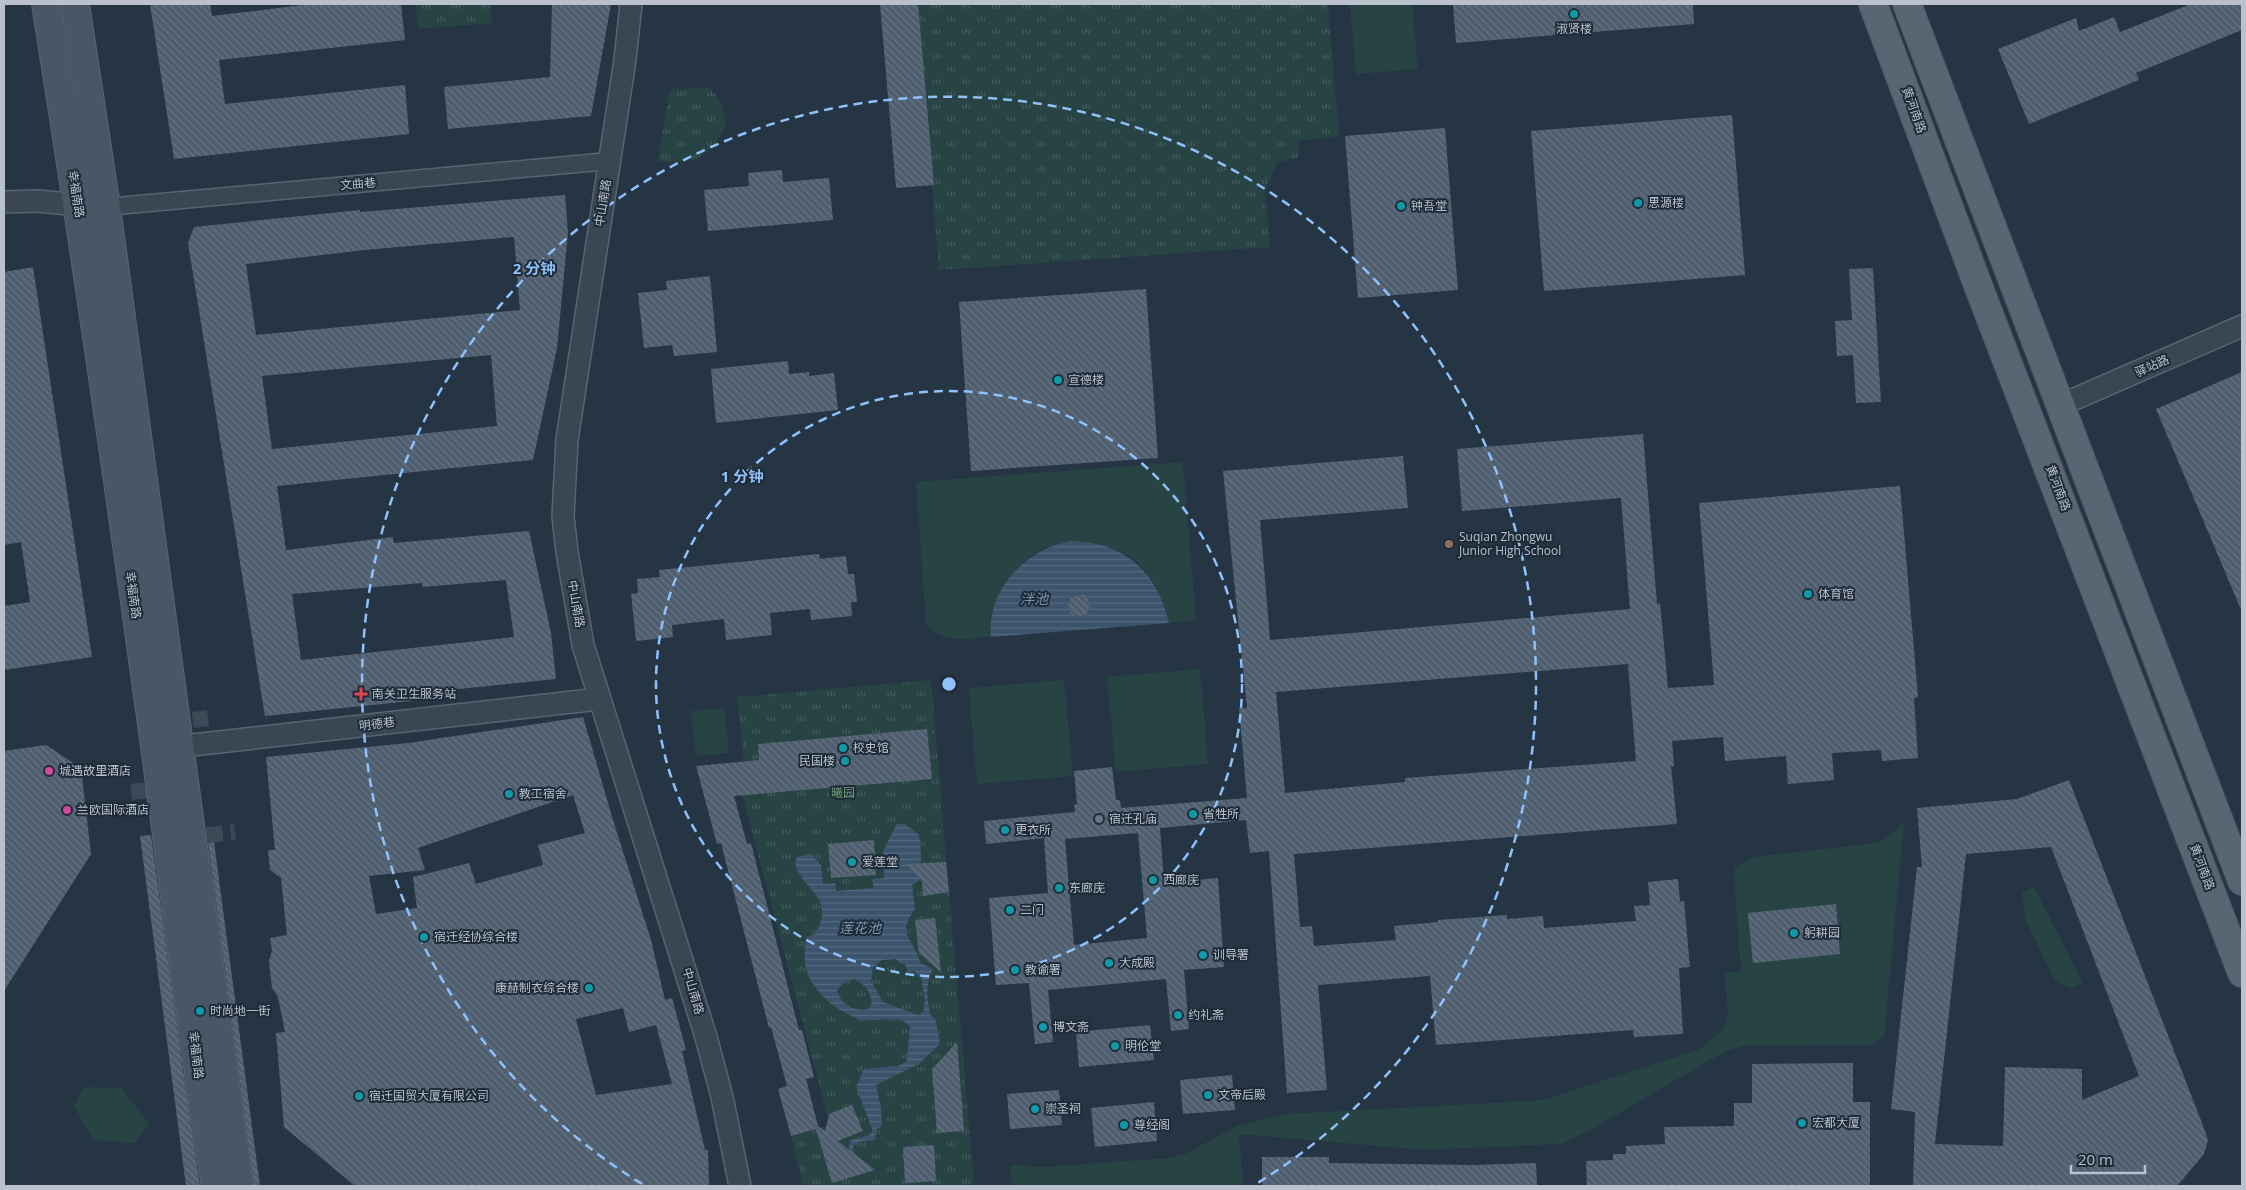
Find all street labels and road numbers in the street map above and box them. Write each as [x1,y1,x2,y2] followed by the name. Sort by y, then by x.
[1898,84,1931,135] street label: 黄河南路
[64,169,89,219] street label: 幸福南路
[339,173,377,194] street label: 文曲巷
[590,178,615,228] street label: 中山南路
[2132,350,2172,381] street label: 驿站路
[2042,462,2075,513] street label: 黄河南路
[122,570,145,620] street label: 幸福南路
[564,579,589,629] street label: 中山南路
[358,713,396,734] street label: 明德巷
[2186,841,2219,892] street label: 黄河南路
[679,965,708,1016] street label: 中山南路
[185,1030,208,1080] street label: 幸福南路

